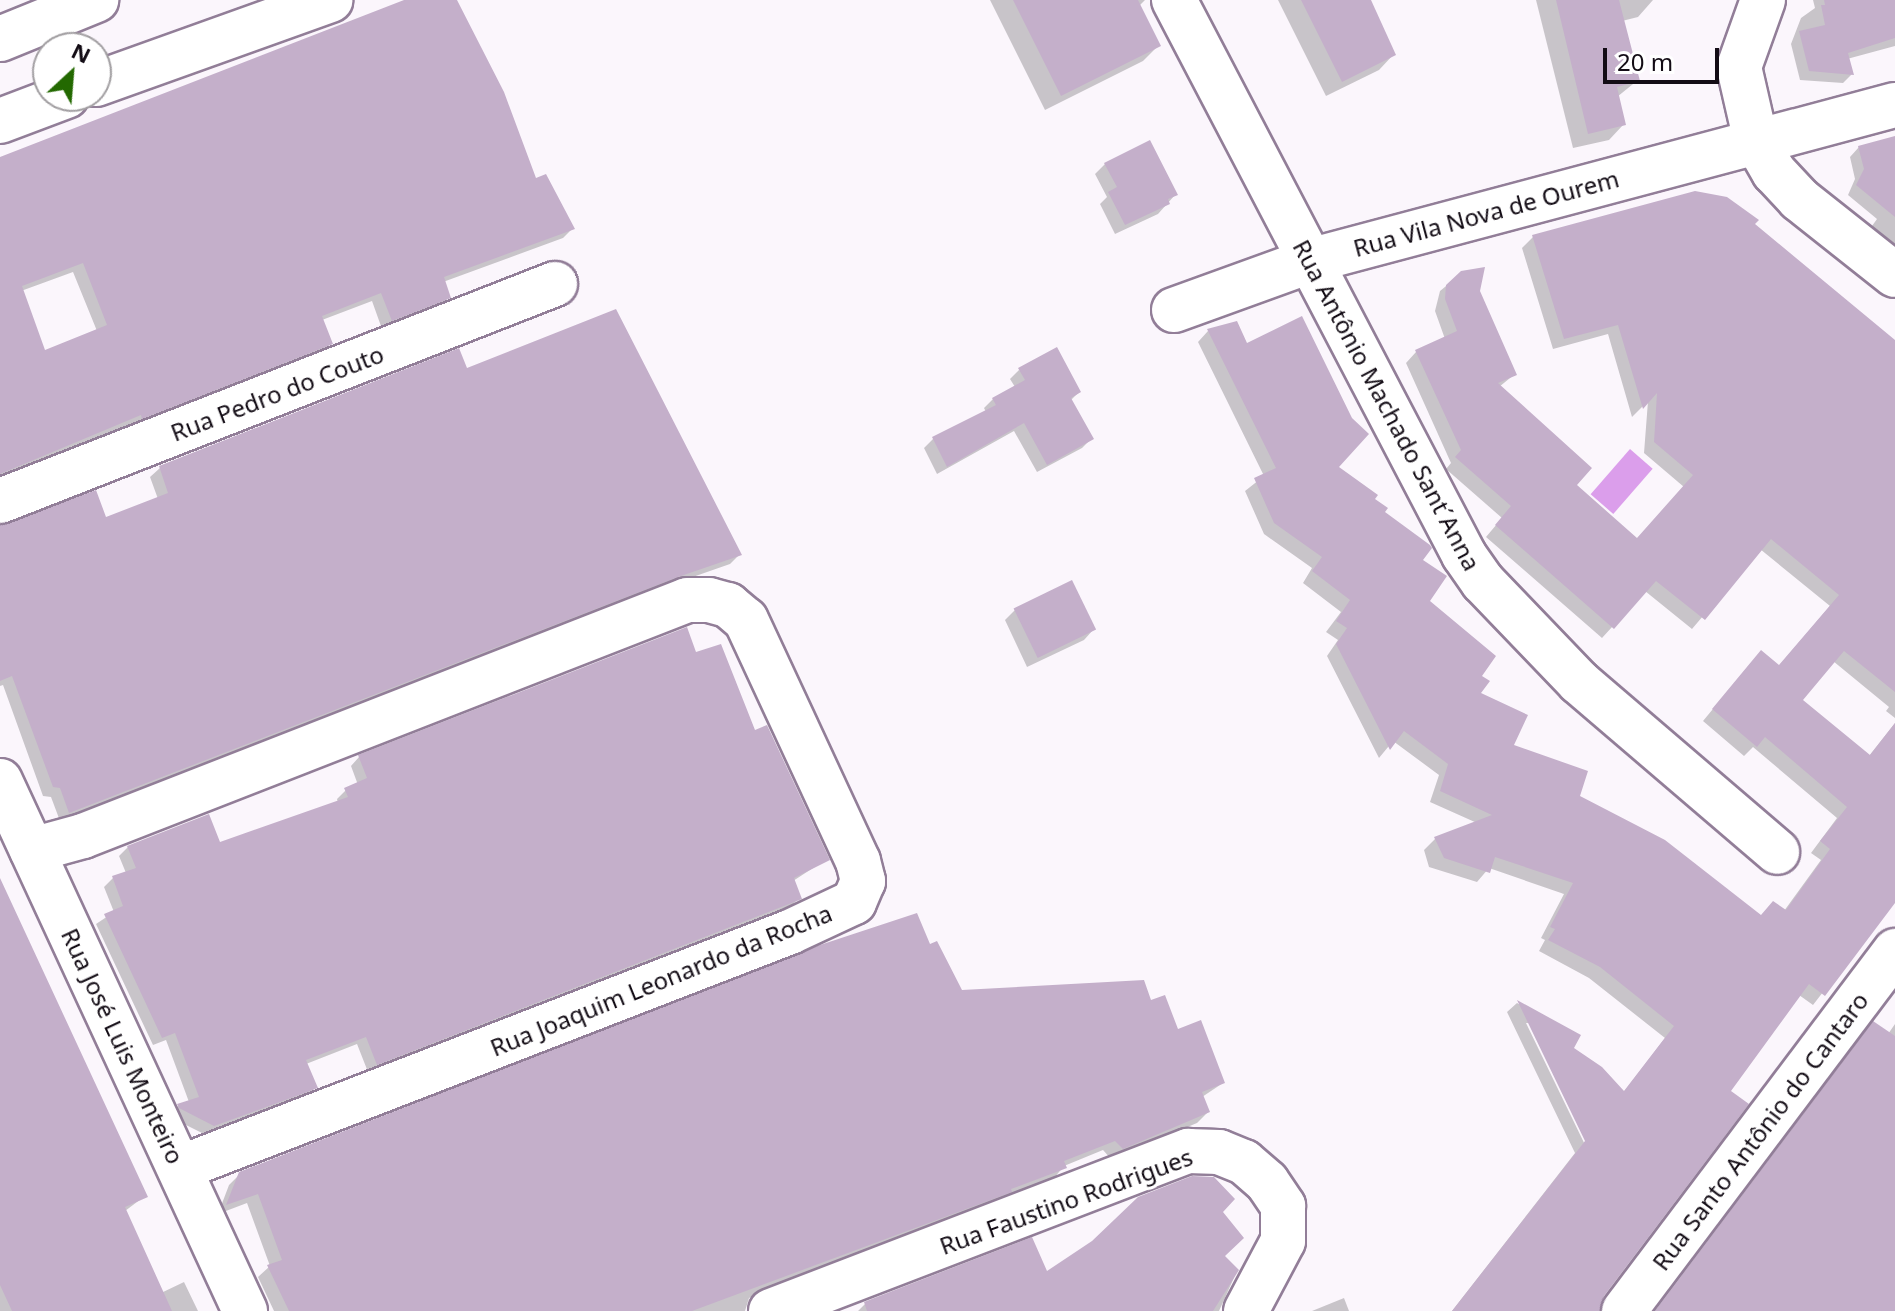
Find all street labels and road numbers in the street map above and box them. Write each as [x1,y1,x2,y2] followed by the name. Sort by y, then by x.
[1350,164,1622,262] street label: Rua Vila Nova de Ourem
[1287,235,1487,575] street label: Rua Antônio Machado Sant´Anna
[166,339,388,447] street label: Rua Pedro do Couto
[486,898,836,1062] street label: Rua Joaquim Leonardo da Rocha
[56,924,190,1168] street label: Rua José Luis Monteiro
[1646,986,1874,1276] street label: Rua Santo Antônio do Cantaro
[936,1142,1196,1260] street label: Rua Faustino Rodrigues

